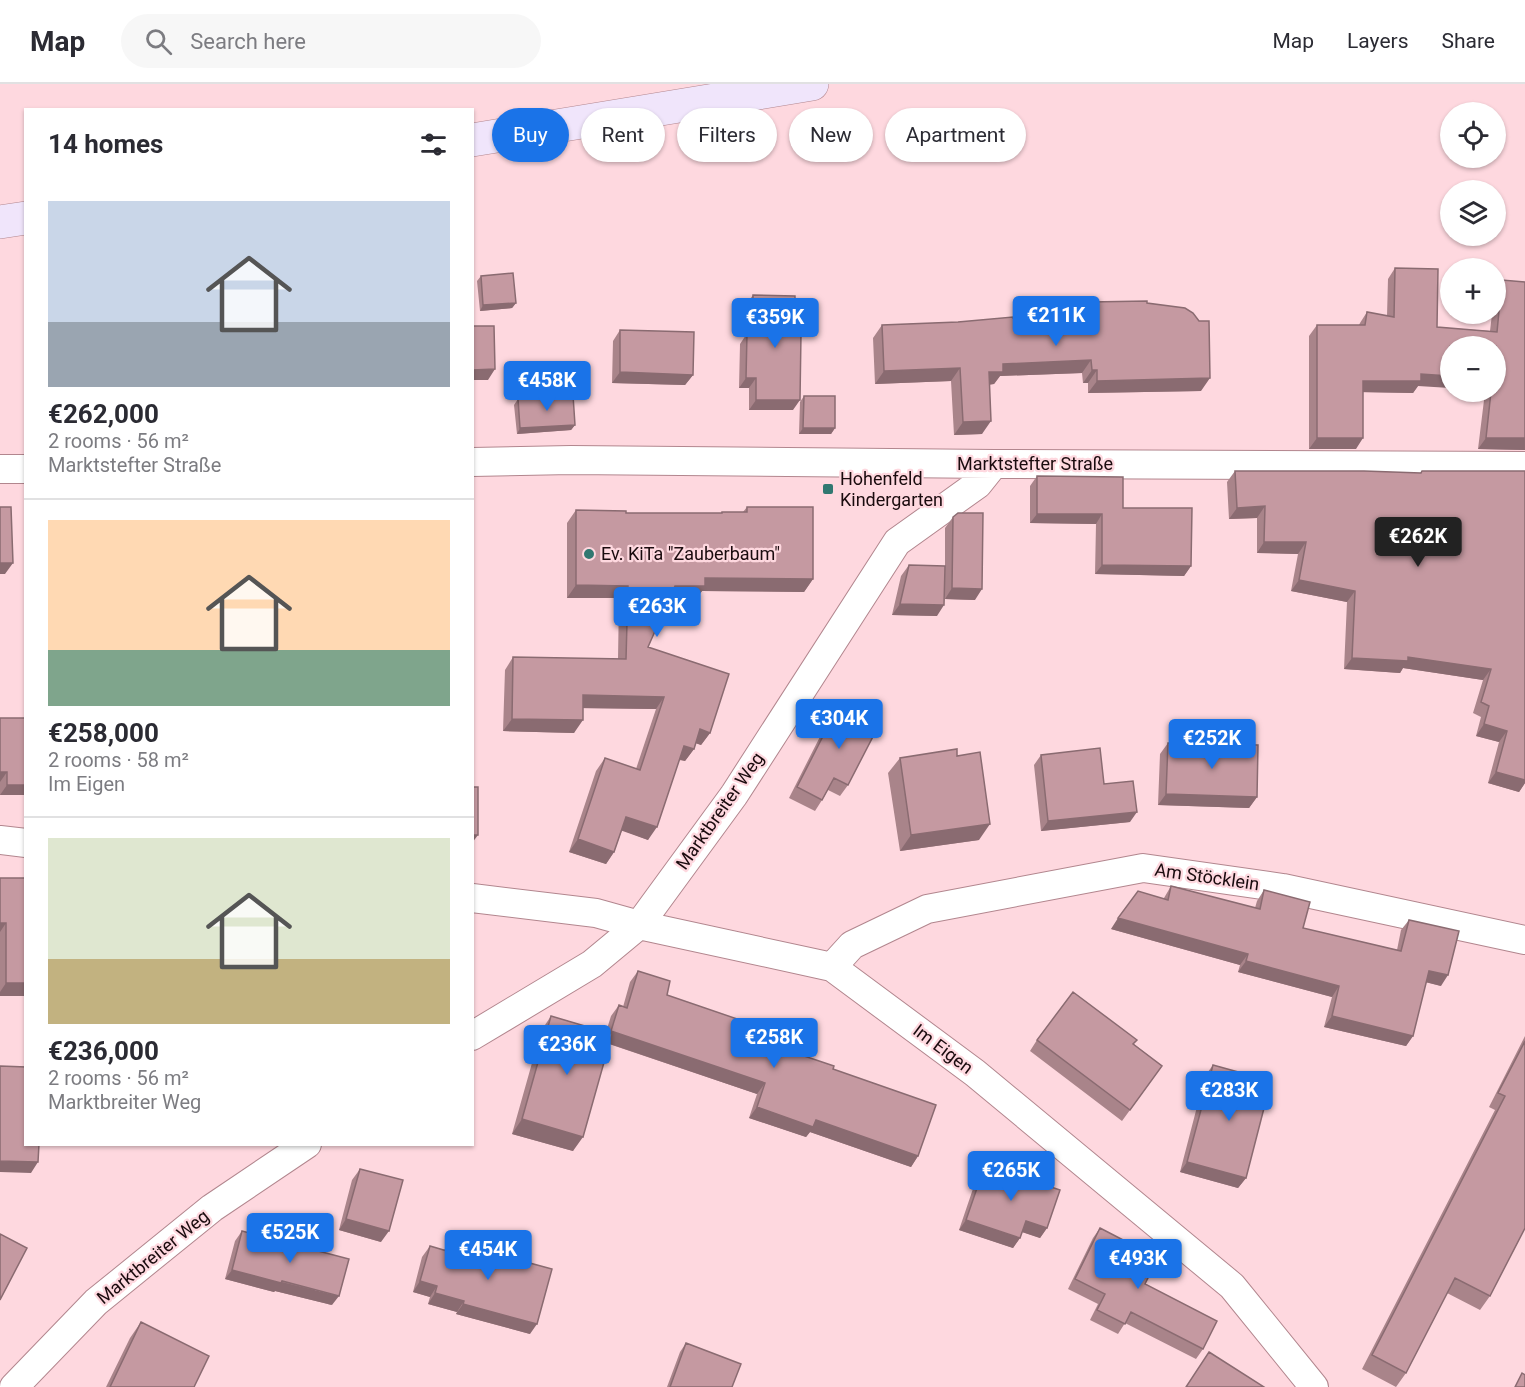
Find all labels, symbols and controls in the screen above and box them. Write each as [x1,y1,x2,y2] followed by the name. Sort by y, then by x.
[121,14,541,68] search box
[30,25,85,58] text: Map
[142,25,175,58] icon: search
[190,29,306,54] text: Search here
[1272,29,1314,53] text: Map
[1347,29,1408,53] text: Layers
[1441,29,1495,53] text: Share
[1440,102,1506,402] map controls
[1440,102,1506,168] button: locate
[492,108,569,162] chip: Buy
[581,108,665,162] chip: Rent
[677,108,777,162] chip: Filters
[789,108,873,162] chip: New
[885,108,1026,162] chip: Apartment
[417,128,450,161] icon: filters
[48,129,163,159] text: 14 homes
[1440,180,1506,246] button: layers
[195,240,303,348] icon: home
[1440,258,1506,324] button: +
[1014,296,1098,347] pin: €211K
[733,298,817,349] pin: €359K
[1027,303,1085,327] text: €211K
[746,305,804,329] text: €359K
[1440,336,1506,402] button: −
[505,361,589,412] pin: €458K
[518,368,576,392] text: €458K
[48,399,159,429] text: €262,000
[48,429,189,453] text: 2 rooms · 56 m²
[48,453,221,477] text: Marktstefter Straße
[957,453,1113,474] street label: Marktstefter Straße
[840,468,943,510] place label: Hohenfeld Kindergarten
[821,482,835,496] marker: Hohenfeld Kindergarten
[1376,517,1460,568] pin: €262K
[1389,524,1447,548] text: €262K
[601,543,780,564] place label: Ev. KiTa "Zauberbaum"
[582,547,596,561] marker: Ev. KiTa "Zauberbaum"
[195,559,303,667] icon: home
[615,587,699,638] pin: €263K
[628,594,686,618] text: €263K
[797,699,881,750] pin: €304K
[810,706,868,730] text: €304K
[48,718,159,748] text: €258,000
[1170,719,1254,770] pin: €252K
[1183,726,1241,750] text: €252K
[48,748,189,772] text: 2 rooms · 58 m²
[671,748,768,873] street label: Marktbreiter Weg
[48,772,125,796] text: Im Eigen
[1153,859,1261,894] street label: Am Stöcklein
[195,877,303,985] icon: home
[732,1018,816,1069] pin: €258K
[909,1019,977,1078] street label: Im Eigen
[525,1025,609,1076] pin: €236K
[745,1025,803,1049] text: €258K
[538,1032,596,1056] text: €236K
[48,1036,159,1066] text: €236,000
[48,1066,189,1090] text: 2 rooms · 56 m²
[1187,1071,1271,1122] pin: €283K
[1200,1078,1258,1102] text: €283K
[48,1090,201,1114] text: Marktbreiter Weg
[969,1151,1053,1202] pin: €265K
[982,1158,1040,1182] text: €265K
[92,1205,213,1308] street label: Marktbreiter Weg
[248,1213,332,1264] pin: €525K
[261,1220,319,1244] text: €525K
[446,1230,530,1281] pin: €454K
[459,1237,517,1261] text: €454K
[1096,1239,1180,1290] pin: €493K
[1109,1246,1167,1270] text: €493K

